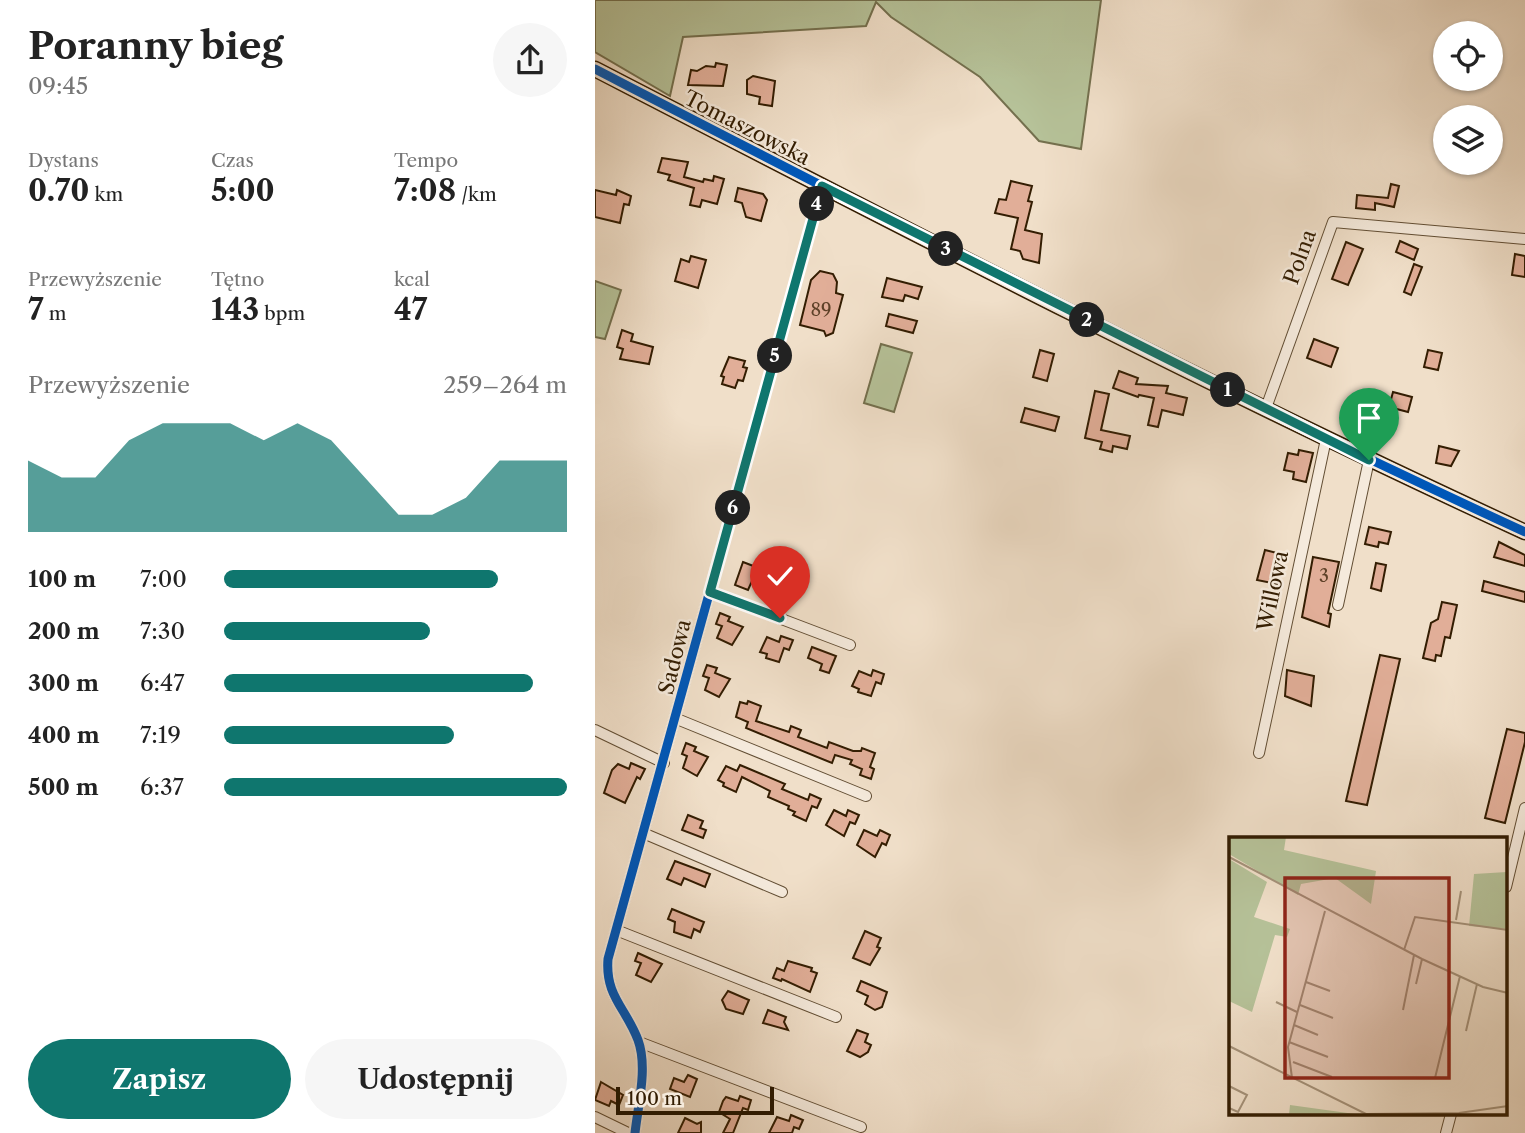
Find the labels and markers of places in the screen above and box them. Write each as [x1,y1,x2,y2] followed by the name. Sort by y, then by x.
[799,186,835,222] pin: 4
[929,232,963,266] pin: 3
[1070,302,1105,338] pin: 2
[757,338,793,374] pin: 5
[1211,372,1245,408] pin: 1
[1339,388,1399,460] pin
[715,490,751,526] pin: 6
[750,546,810,618] pin

